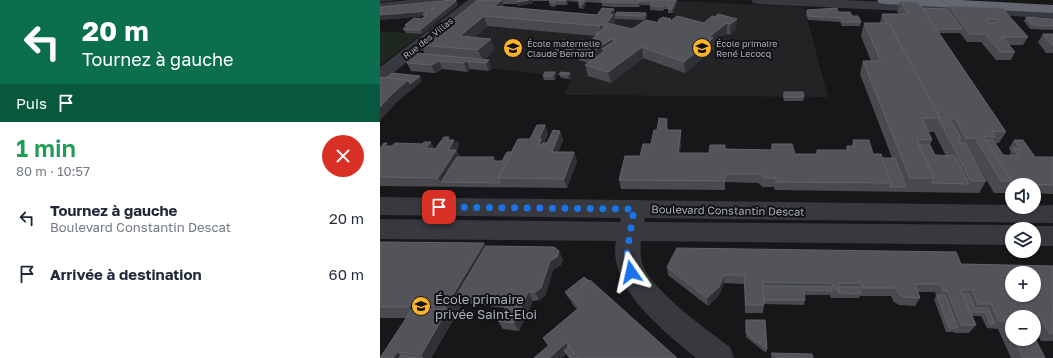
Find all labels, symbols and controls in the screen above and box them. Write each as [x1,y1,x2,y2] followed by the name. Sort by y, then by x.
[82,14,149,47] text: 20 m
[401,15,455,61] street label: Rue des Villas
[16,16,68,68] icon: left
[502,37,524,59] school or university icon: École maternelle Claude Bernard
[691,37,713,59] school or university icon: École primaire René Lecocq
[527,38,600,59] place label: École maternelle Claude Bernard
[716,38,778,59] place label: École primaire René Lecocq
[82,48,234,70] text: Tournez à gauche
[55,92,77,114] icon: arrive
[16,94,47,112] text: Puis
[16,133,76,162] text: 1 min
[322,135,364,177] button: close
[16,163,90,179] text: 80 m · 10:57
[1005,178,1041,346] map controls
[1005,178,1041,214] button: sound
[422,190,456,224] pin
[428,196,450,218] icon: arrive
[50,201,177,219] text: Tournez à gauche
[651,202,805,218] street label: Boulevard Constantin Descat
[16,207,38,229] icon: left
[329,209,364,227] text: 20 m
[50,219,231,235] text: Boulevard Constantin Descat
[1005,222,1041,258] button: layers
[610,251,652,293] position arrow
[16,263,38,285] icon: arrive
[50,265,202,283] text: Arrivée à destination
[329,265,364,283] text: 60 m
[1005,266,1041,302] button: +
[435,291,537,322] place label: École primaire privée Saint-Eloi
[410,295,432,317] school or university icon: École primaire privée Saint-Eloi
[1005,310,1041,346] button: −

